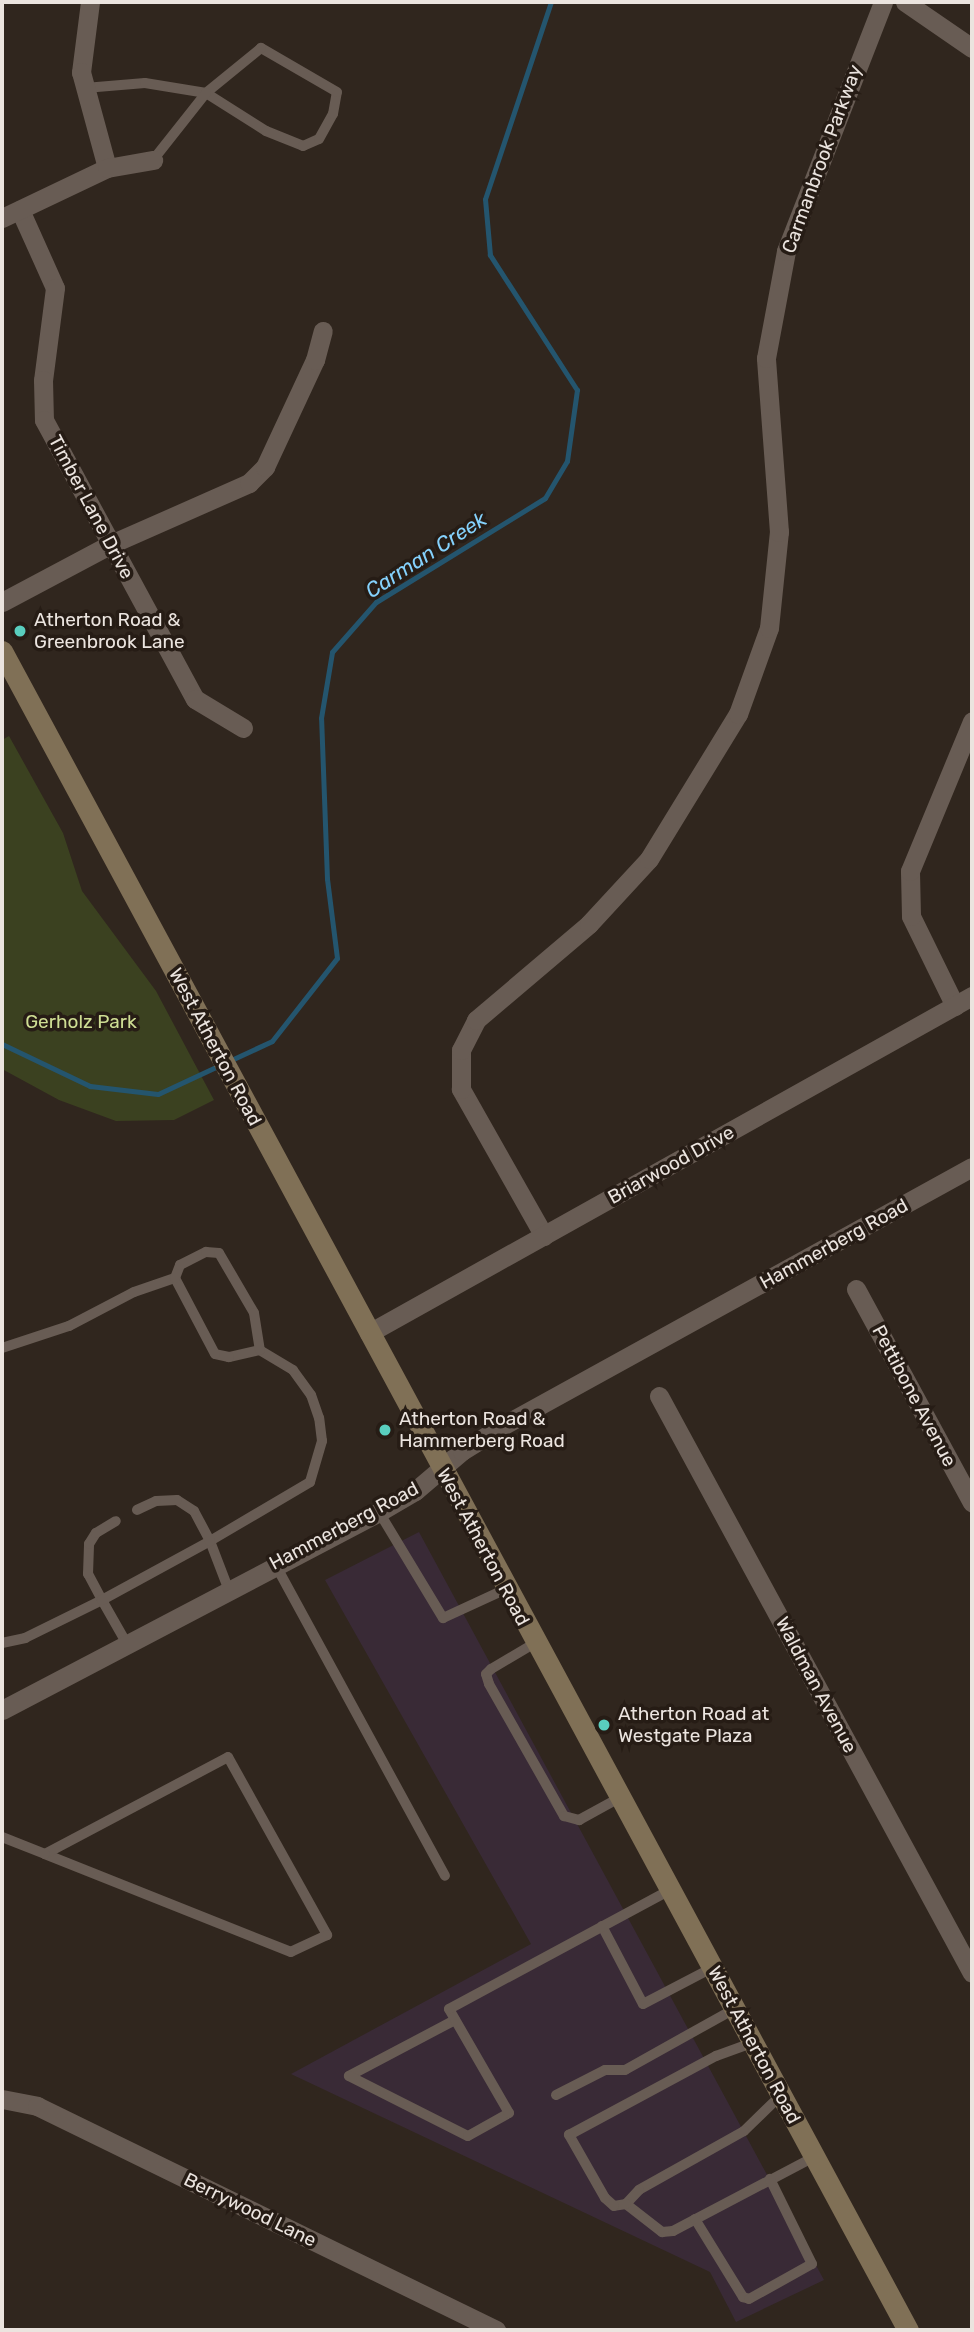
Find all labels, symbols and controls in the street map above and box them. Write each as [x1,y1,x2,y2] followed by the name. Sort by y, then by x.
[777,62,867,256] street label: Carmanbrook Parkway
[43,431,139,583] street label: Timber Lane Drive
[361,506,491,604] water label: Carman Creek
[34,609,185,653] place label: Atherton Road & Greenbrook Lane
[12,623,28,639] marker: Atherton Road & Greenbrook Lane
[164,964,266,1130] street label: West Atherton Road
[25,1011,137,1033] park label: Gerholz Park
[604,1121,738,1209] street label: Briarwood Drive
[756,1194,912,1294] street label: Hammerberg Road
[867,1321,961,1471] street label: Pettibone Avenue
[399,1408,565,1452] place label: Atherton Road & Hammerberg Road
[377,1422,393,1438] marker: Atherton Road & Hammerberg Road
[432,1464,534,1630] street label: West Atherton Road
[266,1477,422,1575] street label: Hammerberg Road
[770,1613,862,1757] street label: Waldman Avenue
[618,1703,769,1747] place label: Atherton Road at Westgate Plaza
[596,1717,612,1733] marker: Atherton Road at Westgate Plaza
[703,1962,805,2128] street label: West Atherton Road
[180,2168,320,2252] street label: Berrywood Lane

